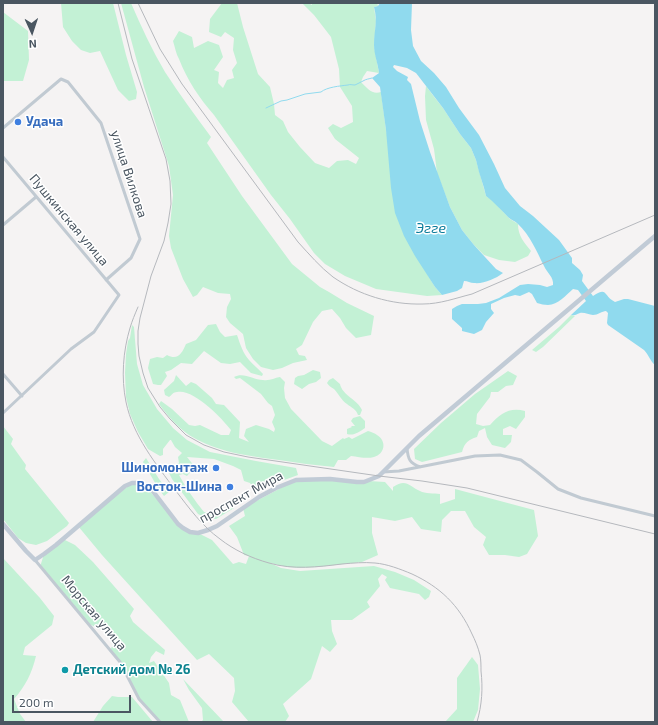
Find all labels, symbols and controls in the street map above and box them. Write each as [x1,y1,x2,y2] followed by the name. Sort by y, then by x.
[12,12,52,52] north arrow
[28,38,37,51] text: N
[26,114,63,130] place label: Удача
[13,117,23,127] marker: Удача
[108,128,150,220] street label: улица Вилкова
[26,171,112,269] street label: Пушкинская улица
[416,220,446,236] water label: Эгге
[121,460,208,476] place label: Шиномонтаж
[211,463,221,473] marker: Шиномонтаж
[196,468,286,526] street label: проспект Мира
[136,479,222,495] place label: Восток-Шина
[225,482,235,492] marker: Восток-Шина
[58,572,130,654] street label: Морская улица
[73,662,190,678] place label: Детский дом № 26
[60,665,70,675] marker: Детский дом № 26
[14,687,133,713] scale bar
[19,695,53,709] text: 200 m

